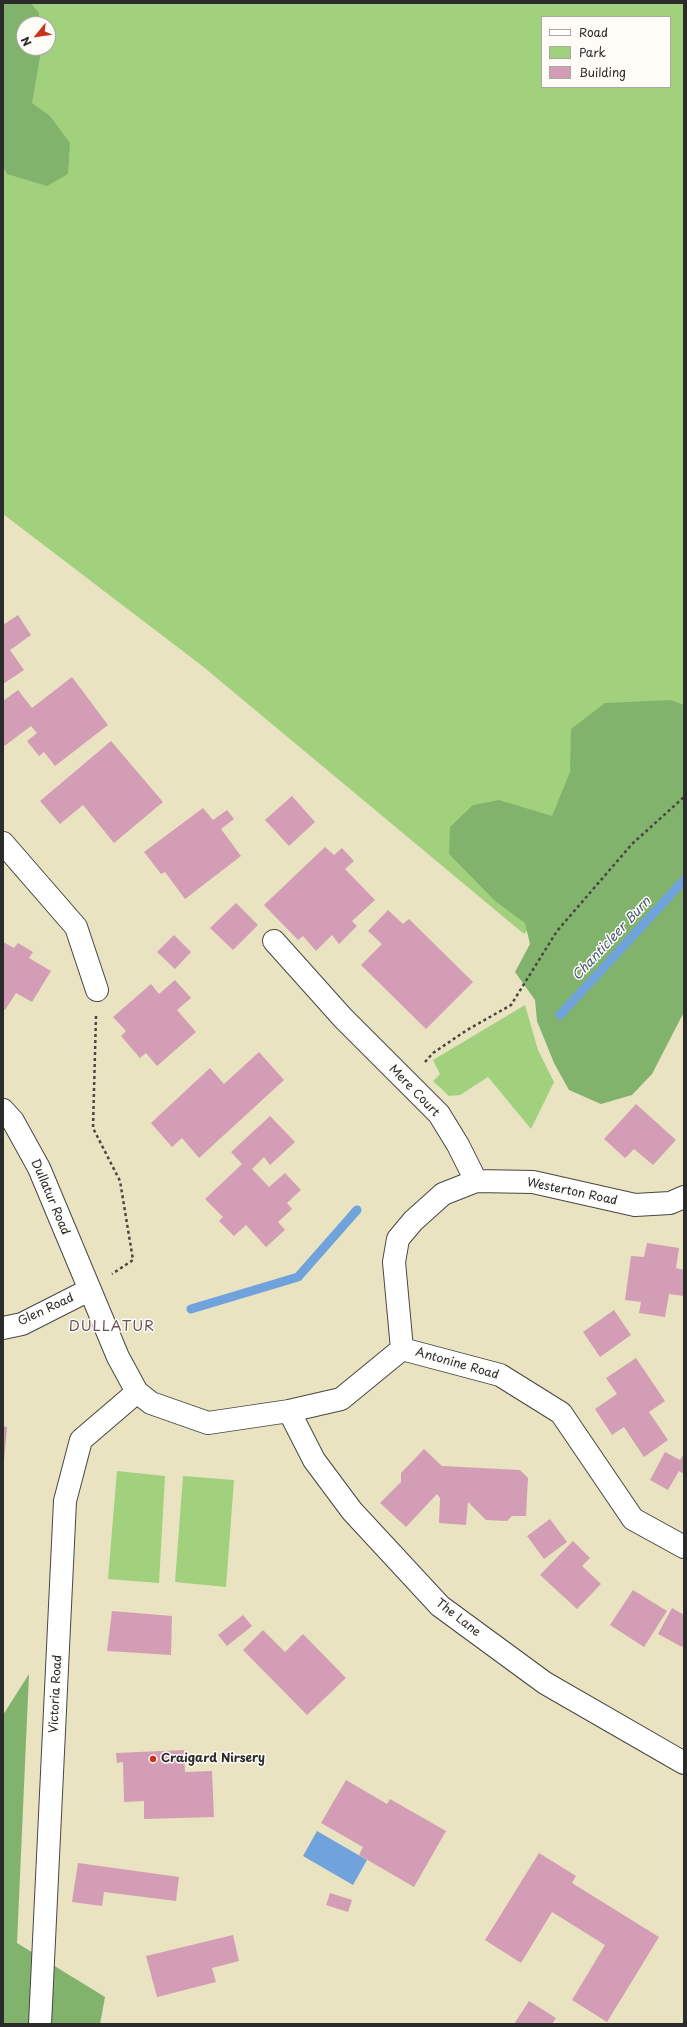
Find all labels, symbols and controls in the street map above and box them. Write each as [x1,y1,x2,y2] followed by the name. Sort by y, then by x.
[16,16,56,56] north arrow
[541,16,671,88] legend
[579,23,608,41] text: Road
[16,34,35,50] text: N
[579,43,606,61] text: Park
[579,63,626,81] text: Building
[569,894,655,984] water label: Chanticleer Burn
[386,1062,442,1120] street label: Mere Court
[28,1157,72,1237] street label: Dullatur Road
[525,1175,619,1209] street label: Westerton Road
[16,1291,76,1329] street label: Glen Road
[70,1319,154,1335] district label: DULLATUR
[414,1345,500,1383] street label: Antonine Road
[433,1596,483,1640] street label: The Lane
[47,1654,65,1734] street label: Victoria Road
[161,1752,265,1766] place label: Craigard Nirsery
[148,1754,158,1764] marker: Craigard Nirsery

